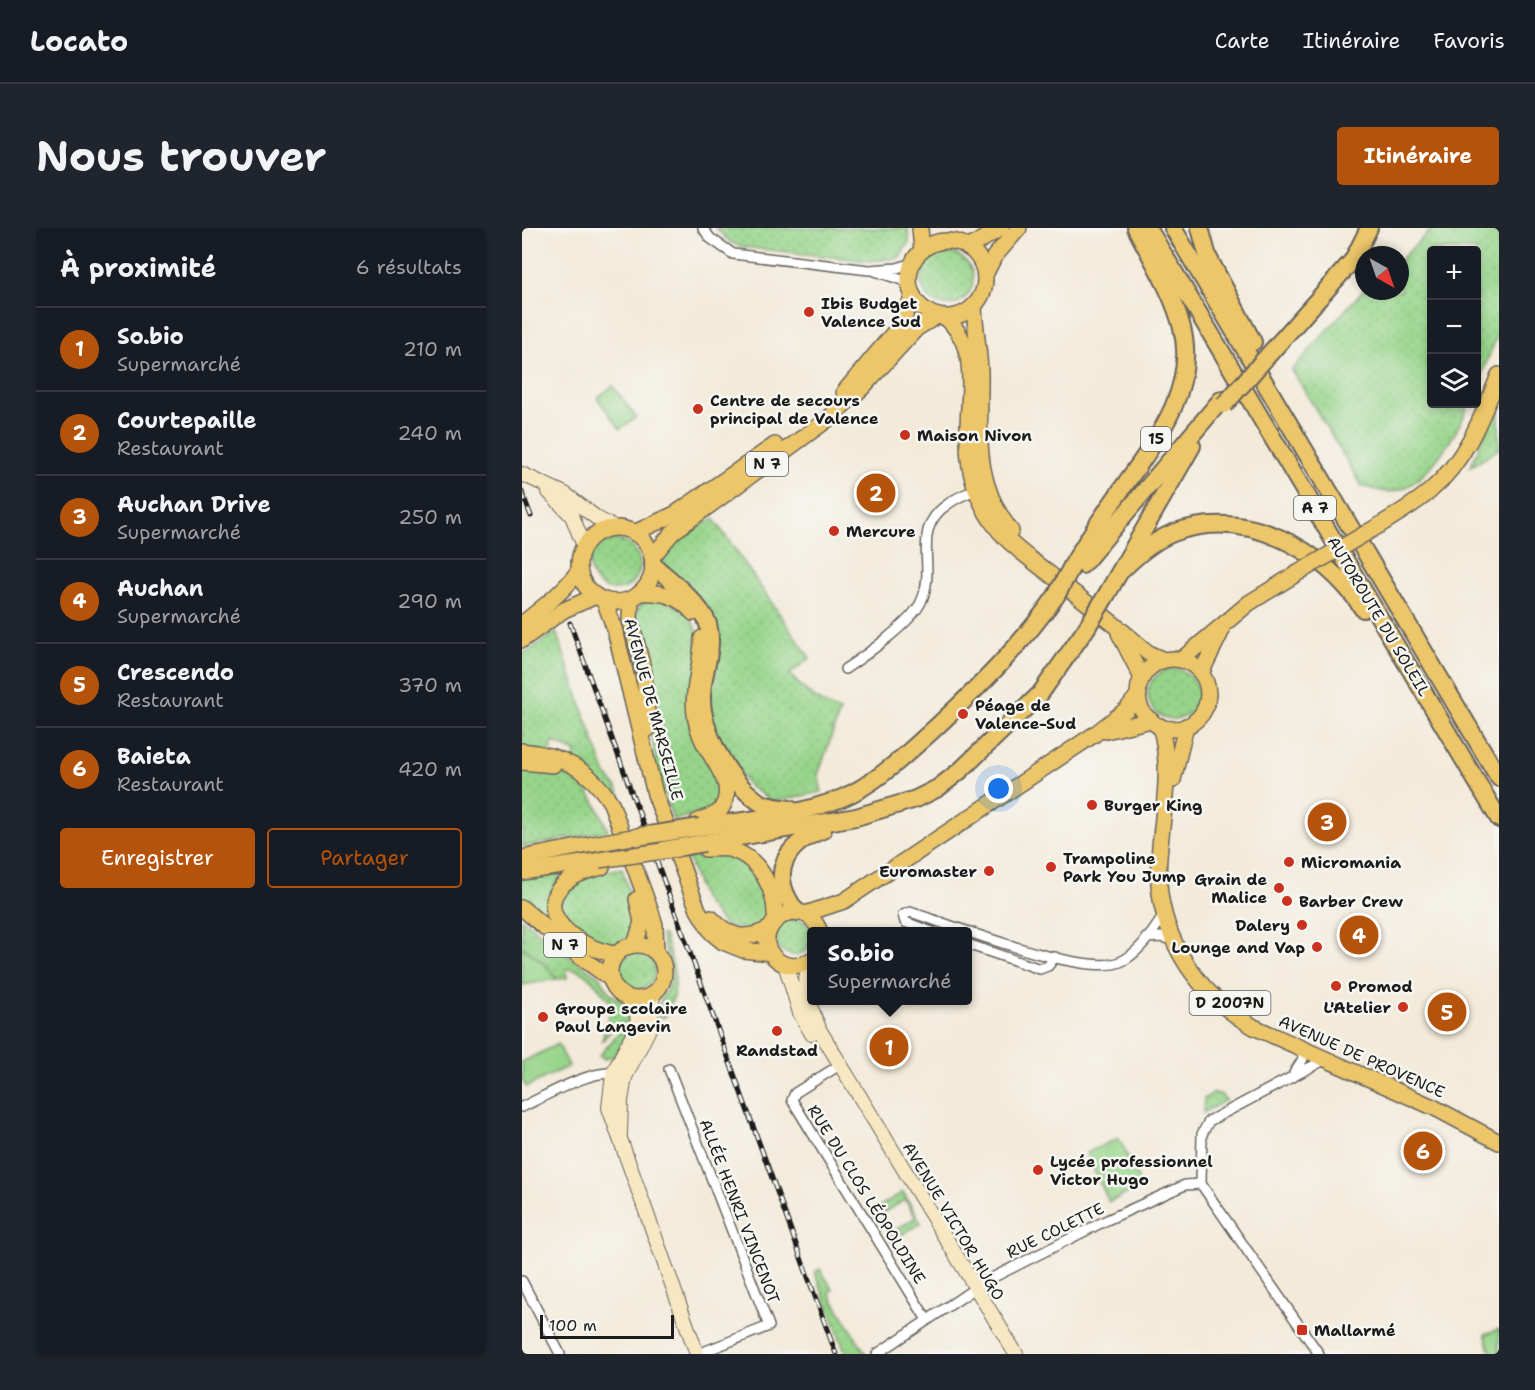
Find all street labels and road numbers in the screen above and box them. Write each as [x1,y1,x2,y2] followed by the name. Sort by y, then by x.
[1141,427,1171,451] road number: 15
[746,452,788,476] road number: N 7
[1294,496,1336,520] road number: A 7
[1322,532,1435,700] street label: AUTOROUTE DU SOLEIL
[619,616,688,803] street label: AVENUE DE MARSEILLE
[544,933,586,957] road number: N 7
[1190,991,1270,1015] road number: D 2007N
[1276,1010,1448,1103] street label: AVENUE DE PROVENCE
[803,1101,930,1288] street label: RUE DU CLOS LÉOPOLDINE
[695,1116,784,1307] street label: ALLÉE HENRI VINCENOT
[898,1138,1009,1304] street label: AVENUE VICTOR HUGO
[1003,1198,1107,1263] street label: RUE COLETTE

